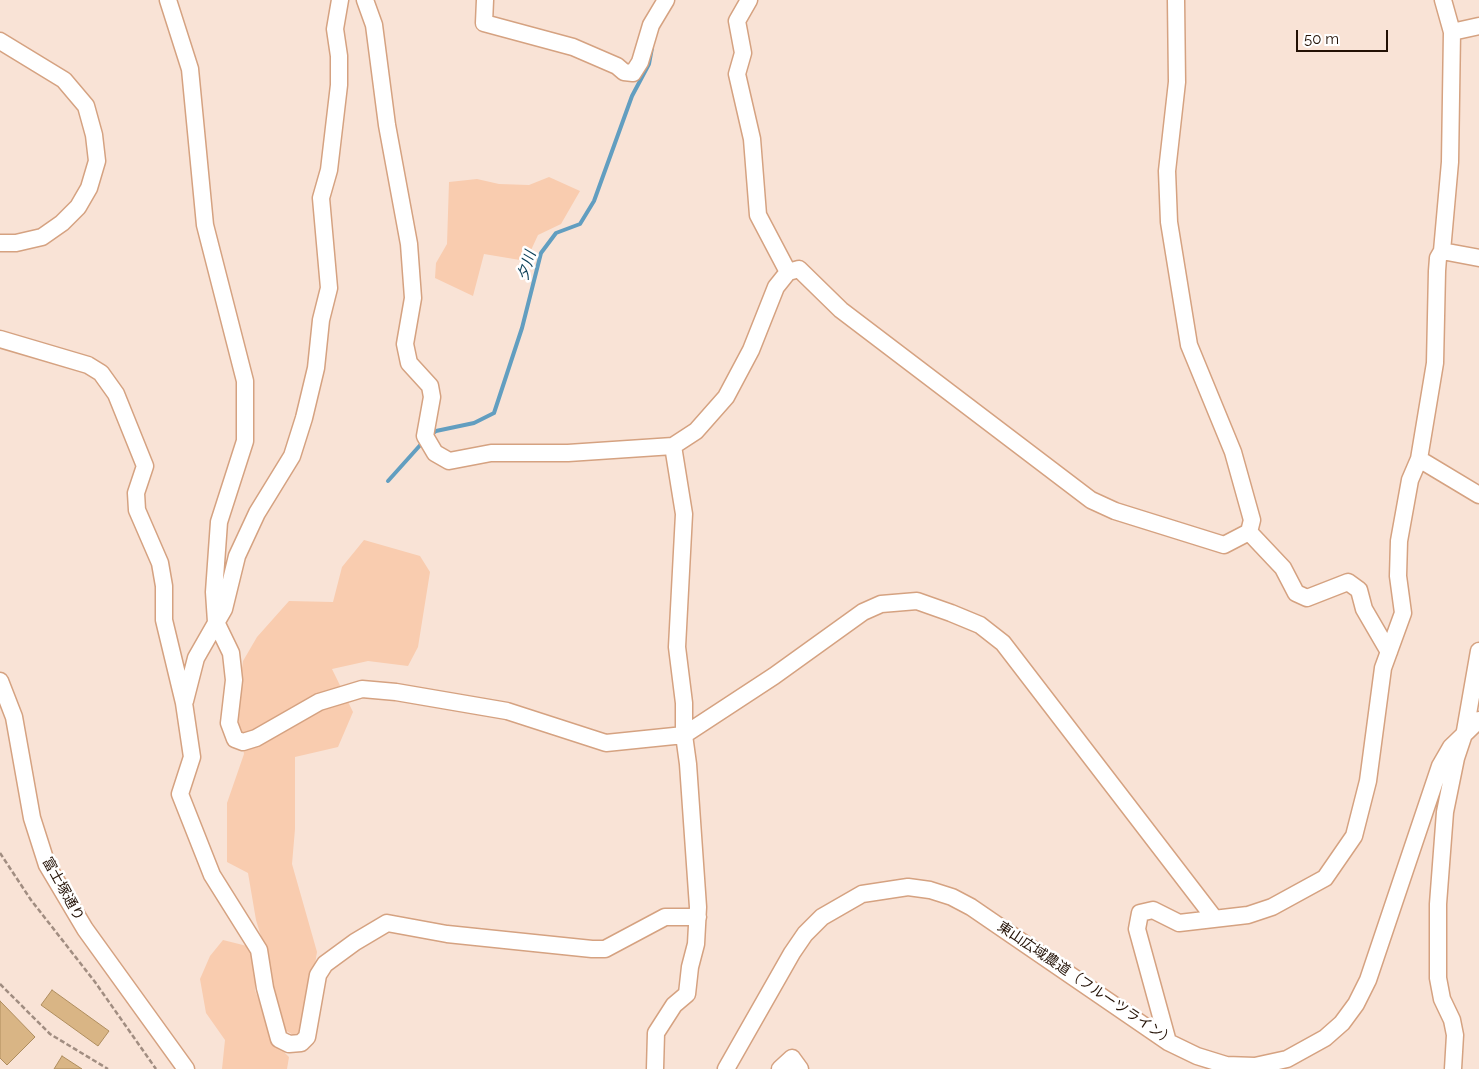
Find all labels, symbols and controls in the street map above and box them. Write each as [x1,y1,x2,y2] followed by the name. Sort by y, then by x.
[1299,20,1392,52] scale bar
[1304,30,1339,48] text: 50 m
[514,249,540,283] water label: 夕川
[39,854,87,924] street label: 富士塚通り
[994,918,1178,1050] street label: 東山広域農道（フルーツライン）

